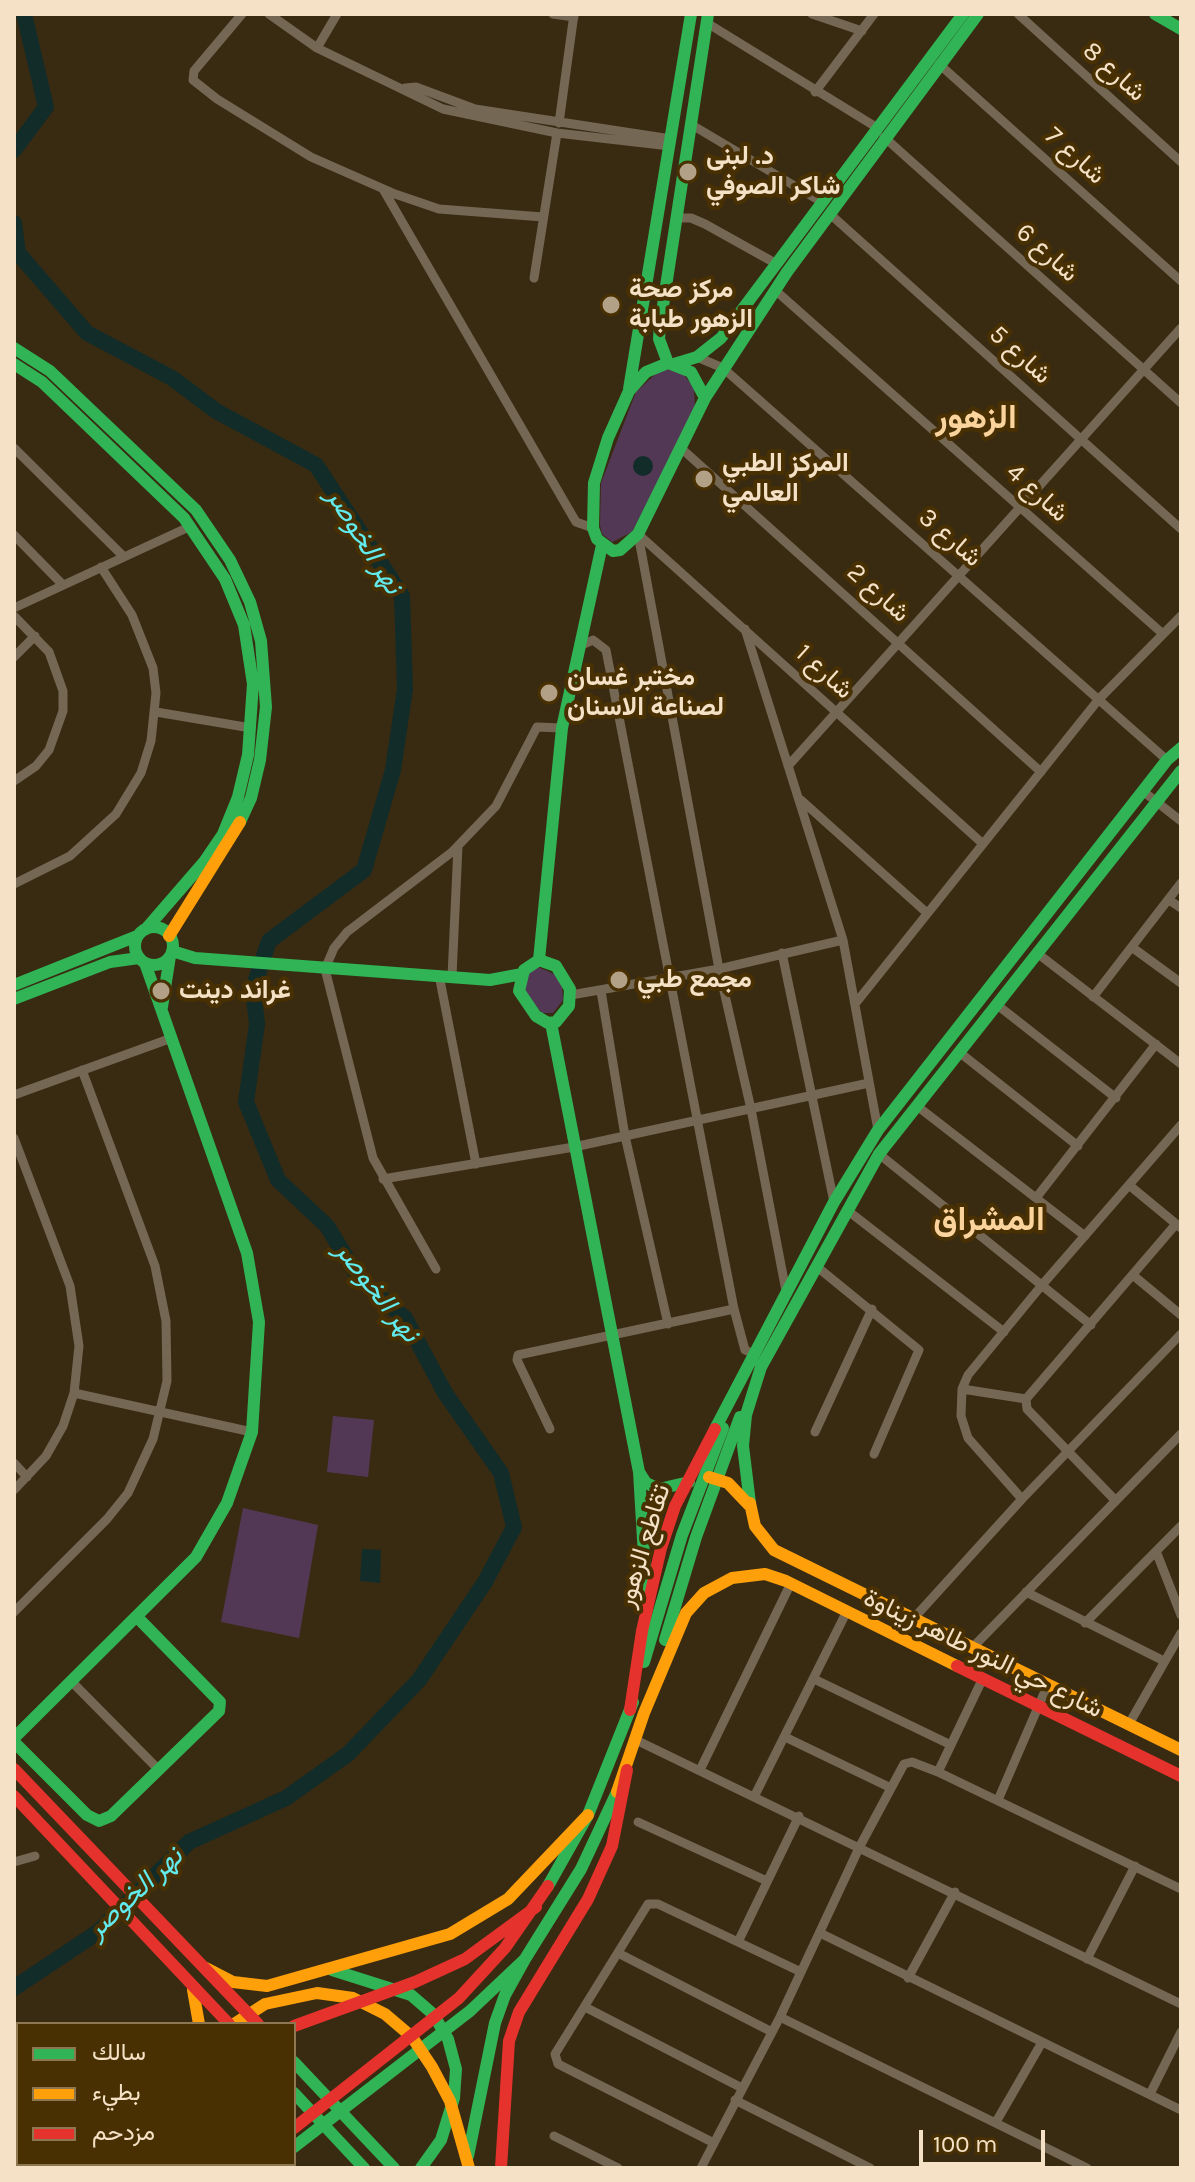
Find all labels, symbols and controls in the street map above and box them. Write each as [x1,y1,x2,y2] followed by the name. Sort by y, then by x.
[1076,36,1152,108] street label: شارع 8
[1038,121,1112,191] street label: شارع 7
[706,141,841,202] place label: د. لبنى شاكر الصوفي
[677,161,699,183] marker: د. لبنى شاكر الصوفي
[1009,217,1085,289] street label: شارع 6
[629,274,753,336] place label: مركز صحة الزهور طبابة
[600,294,622,316] marker: مركز صحة الزهور طبابة
[982,319,1058,391] street label: شارع 5
[935,398,1017,438] district label: الزهور
[722,448,849,510] place label: المركز الطبي العالمي
[999,457,1075,529] street label: شارع 4
[693,468,715,490] marker: المركز الطبي العالمي
[318,482,410,600] water label: نهر الخوصر
[912,502,988,574] street label: شارع 3
[840,557,916,629] street label: شارع 2
[789,638,859,706] street label: شارع 1
[567,662,724,724] place label: مختبر غسان لصناعة الاسنان
[538,682,560,704] marker: مختبر غسان لصناعة الاسنان
[637,964,752,996] place label: مجمع طبي
[608,969,630,991] marker: مجمع طبي
[179,975,291,1007] place label: غراند دينت
[150,980,172,1002] marker: غراند دينت
[933,1200,1045,1240] district label: المشراق
[327,1235,427,1349] water label: نهر الخوصر
[610,1481,678,1611] street label: تقاطع الزهور
[858,1583,1108,1725] street label: شارع حي النور طاهر زيناوة
[80,1840,190,1946] water label: نهر الخوصر
[16,2022,296,2166] legend
[92,2038,146,2066] text: سالك
[92,2078,141,2106] text: بطيء
[923,2114,1049,2164] scale bar
[92,2118,155,2146] text: مزدحم
[933,2130,998,2158] text: 100 m

